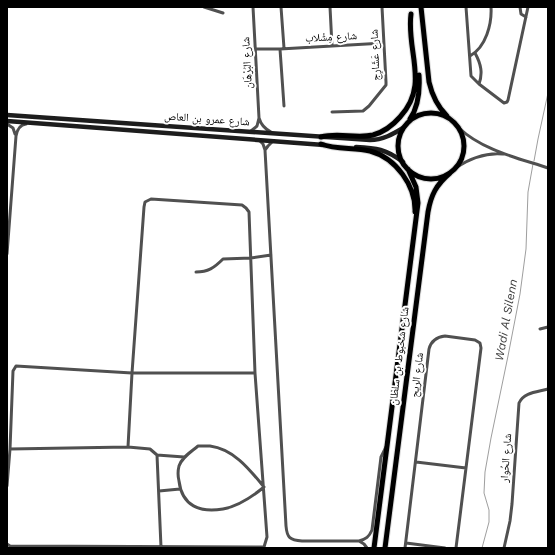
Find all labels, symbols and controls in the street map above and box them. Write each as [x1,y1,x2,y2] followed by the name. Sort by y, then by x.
[305,29,357,45] street label: شارع مِشْلاب
[368,29,384,81] street label: شارع عَشَارِج
[239,37,255,89] street label: شارع البُرْهَان
[164,110,250,128] street label: شارع عمرو بن العاص
[492,278,520,362] water label: Wadi Al Silenn
[387,306,411,406] street label: شارع شخبوط بن سلطان
[408,352,426,398] street label: شارع الريح
[498,433,514,484] street label: شارع الحُوار

